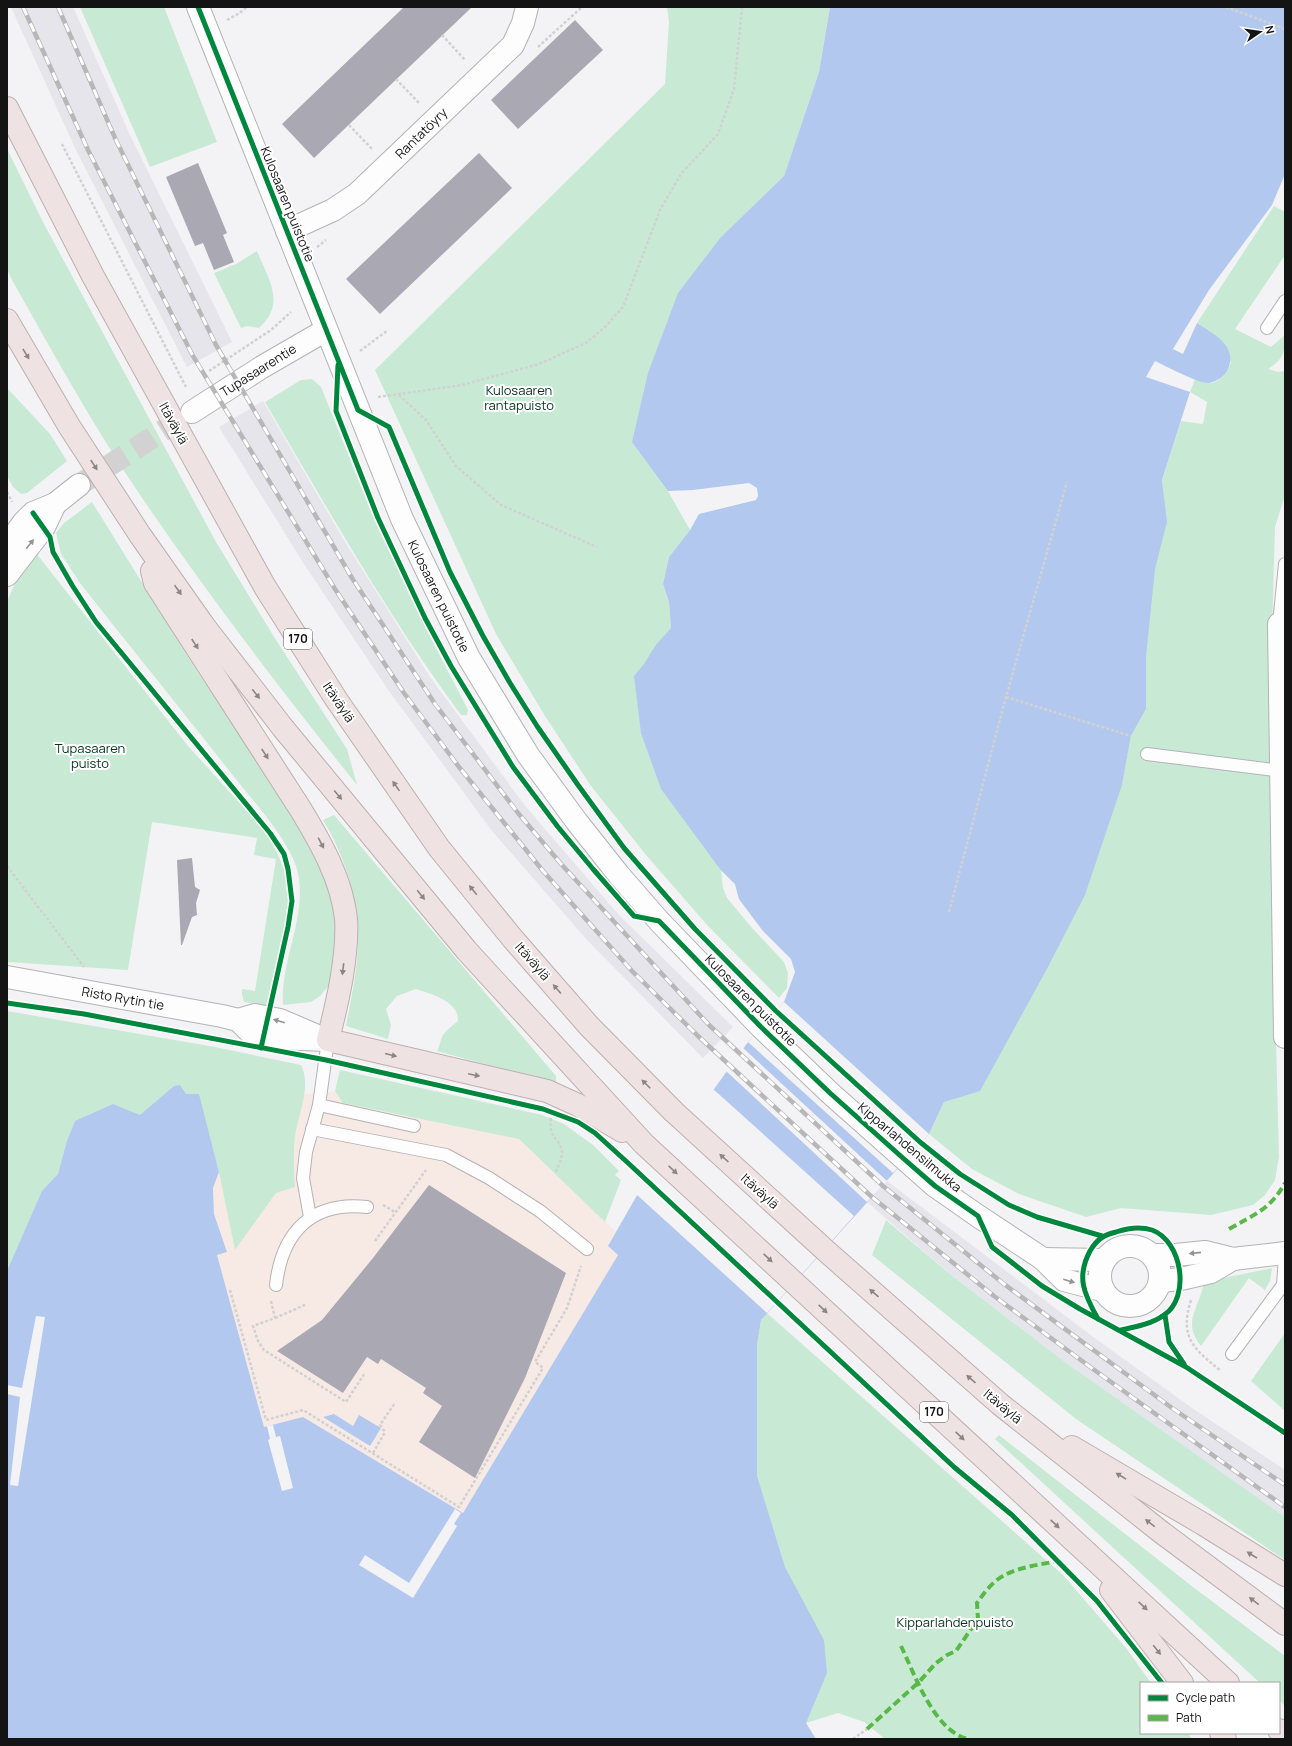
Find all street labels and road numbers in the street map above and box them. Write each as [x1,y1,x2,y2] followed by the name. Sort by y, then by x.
[391,103,451,162] street label: Rantatöyry
[257,144,320,265] street label: Kulosaaren puistotie
[217,339,300,401] street label: Tupasaarentie
[155,399,193,447] street label: Itäväylä
[404,537,474,656] street label: Kulosaaren puistotie
[284,629,312,649] road number: 170
[319,678,359,726] street label: Itäväylä
[511,938,555,984] street label: Itäväylä
[701,950,801,1050] street label: Kulosaaren puistotie
[80,982,166,1014] street label: Risto Rytin tie
[854,1098,966,1196] street label: Kipparlahdensilmukka
[737,1169,783,1213] street label: Itäväylä
[980,1385,1026,1427] street label: Itäväylä
[920,1402,948,1422] road number: 170

